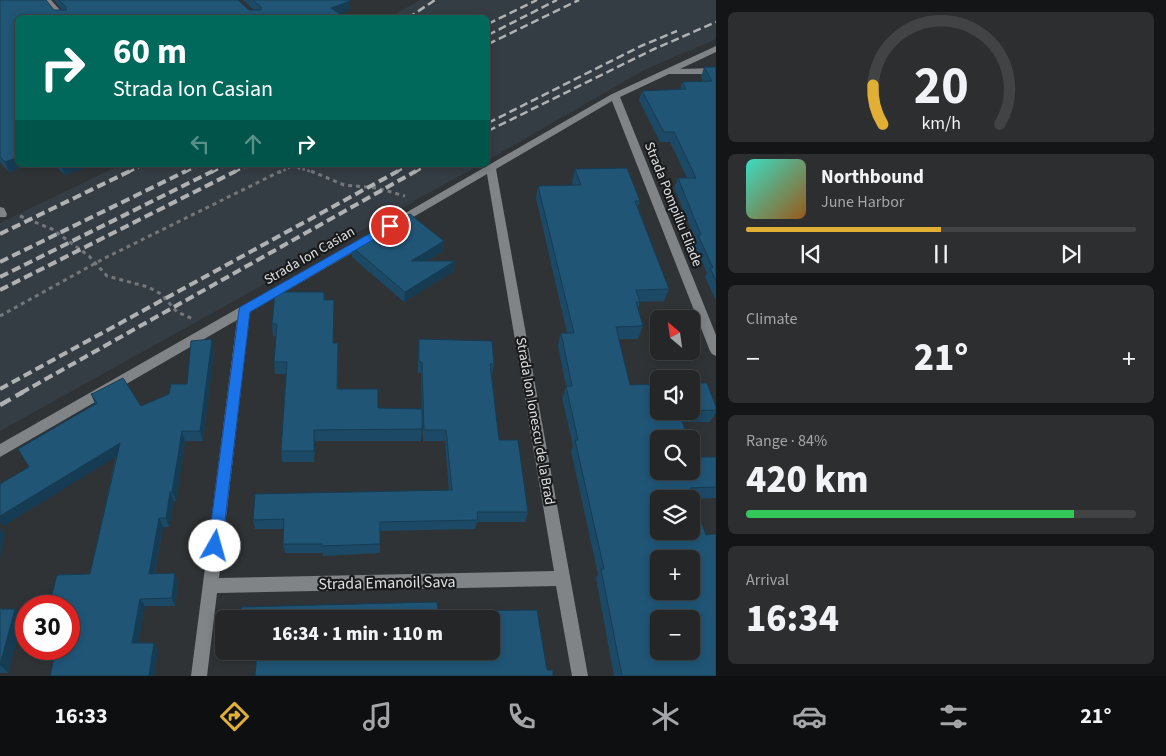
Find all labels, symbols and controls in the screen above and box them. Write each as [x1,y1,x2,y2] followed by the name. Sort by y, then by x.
[113,27,187,77] text: 60 m
[30,35,95,100] icon: right
[914,50,968,124] text: 20
[113,73,273,105] text: Strada Ion Casian
[921,111,961,136] text: km/h
[186,130,214,158] icon: left
[239,130,267,158] icon: ahead
[292,130,320,158] icon: right
[639,139,707,270] street label: Strada Pompiliu Eliade
[821,164,924,191] text: Northbound
[821,191,904,213] text: June Harbor
[369,205,411,247] pin
[376,212,404,240] icon: arrive
[260,222,359,290] street label: Strada Ion Casian
[797,240,825,268] icon: previous
[927,240,955,268] icon: pause
[1057,240,1085,268] icon: next
[746,308,797,330] text: Climate
[650,310,700,360] north arrow
[650,310,700,660] map controls
[914,331,968,385] text: 21°
[510,336,560,507] street label: Strada Ion Ionescu de la Brad
[746,339,760,379] text: −
[1122,339,1136,379] text: +
[650,370,700,420] button: sound
[650,430,700,480] button: search
[746,430,827,452] text: Range · 84%
[746,453,868,507] text: 420 km
[650,490,700,540] button: layers
[188,519,240,571] position arrow
[650,550,700,600] button: +
[746,569,789,591] text: Arrival
[318,571,456,595] street label: Strada Emanoil Sava
[746,592,839,646] text: 16:34
[15,595,80,660] speed limit sign: 30
[650,610,700,660] button: −
[272,621,443,648] text: 16:34 · 1 min · 110 m
[217,699,252,734] icon: directions
[360,699,395,734] icon: music
[504,699,539,734] icon: phone
[648,699,683,734] icon: climate
[792,699,827,734] icon: car
[936,699,971,734] icon: filters
[54,700,108,732] text: 16:33
[1080,700,1111,732] text: 21°

